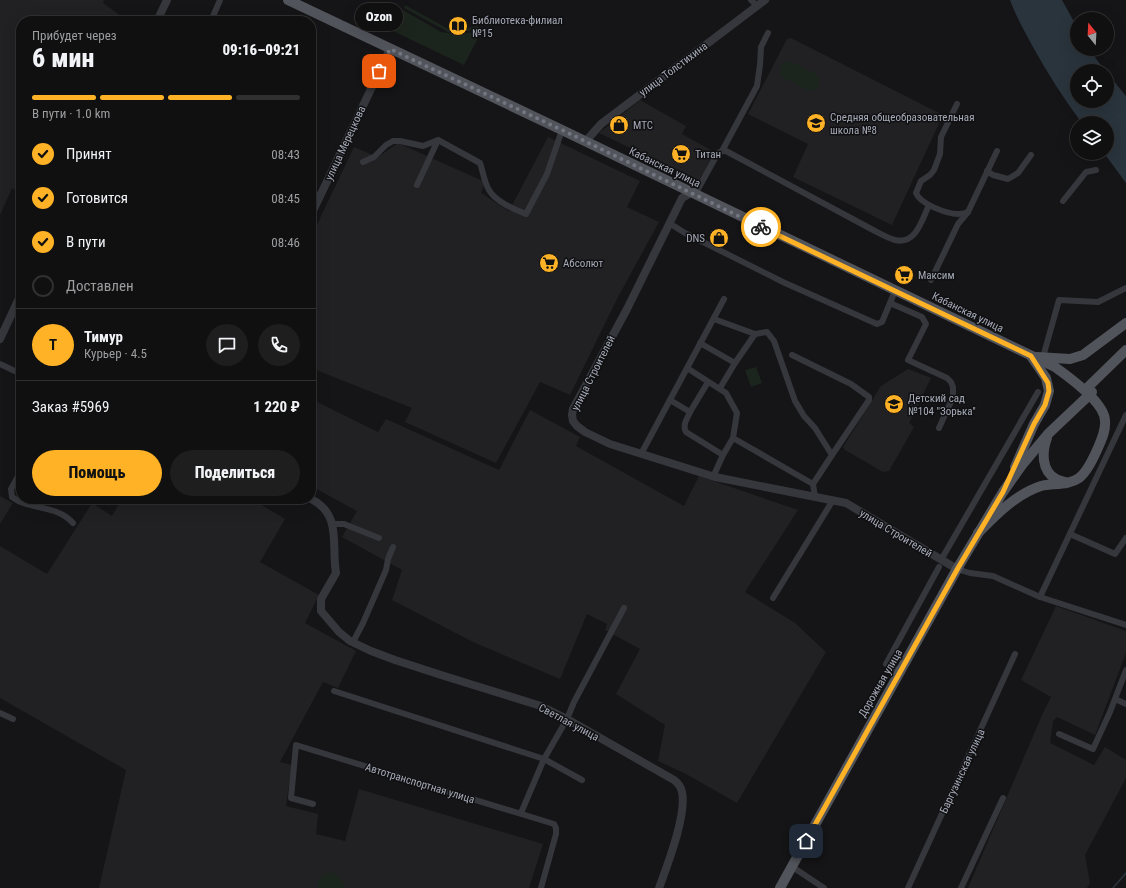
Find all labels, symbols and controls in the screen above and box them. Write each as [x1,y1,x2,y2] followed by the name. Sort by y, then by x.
[355,3,403,31] callout: Ozon
[366,9,392,24] text: Ozon
[1070,12,1114,56] north arrow
[1070,12,1114,160] map controls
[472,14,563,40] place label: Библиотека-филиал №15
[447,15,469,37] library icon: Библиотека-филиал №15
[32,28,117,43] text: Прибудет через
[637,40,710,99] street label: улица Толстихина
[222,41,300,59] text: 09:16–09:21
[32,43,94,73] text: 6 мин
[362,54,396,88] pin
[368,60,390,82] icon: bag
[1070,64,1114,108] button: locate
[323,104,368,182] street label: улица Мерецкова
[32,106,110,121] text: В пути · 1.0 km
[830,111,974,137] place label: Средняя общеобразовательная школа №8
[805,112,827,134] school or university icon: Средняя общеобразовательная школа №8
[608,114,630,136] shop icon: МТС
[1070,116,1114,160] button: layers
[633,119,653,132] place label: МТС
[32,143,54,165] icon: check
[670,143,692,165] supermarket icon: Титан
[66,145,112,163] text: Принят
[627,145,703,190] street label: Кабанская улица
[271,147,300,162] text: 08:43
[695,148,721,161] place label: Титан
[32,187,54,209] icon: check
[66,189,128,207] text: Готовится
[271,191,300,206] text: 08:45
[741,207,781,247] courier
[750,216,772,238] icon: bike
[708,227,730,249] shop icon: DNS
[32,231,54,253] icon: check
[686,232,705,245] place label: DNS
[66,233,106,251] text: В пути
[271,235,300,250] text: 08:46
[538,252,560,274] supermarket icon: Абсолют
[563,257,604,270] place label: Абсолют
[893,264,915,286] supermarket icon: Максим
[918,269,955,282] place label: Максим
[66,277,134,295] text: Доставлен
[930,290,1006,335] street label: Кабанская улица
[206,324,248,366] button: chat
[258,324,300,366] button: phone
[84,328,123,346] text: Тимур
[569,334,618,413] street label: улица Строителей
[49,336,57,354] text: Т
[84,346,147,361] text: Курьер · 4.5
[908,392,976,418] place label: Детский сад №104 "Зорька"
[883,393,905,415] school or university icon: Детский сад №104 "Зорька"
[32,398,109,416] text: Заказ #5969
[253,398,300,416] text: 1 220 ₽
[32,450,162,496] button: Помощь
[170,450,300,496] button: Поделиться
[857,507,934,560] street label: улица Строителей
[856,647,905,720] street label: Дорожная улица
[536,701,601,744] street label: Светлая улица
[937,727,988,815] street label: Баргузинская улица
[364,761,476,806] street label: Автотранспортная улица
[789,824,823,858] pin
[795,830,817,852] icon: home

